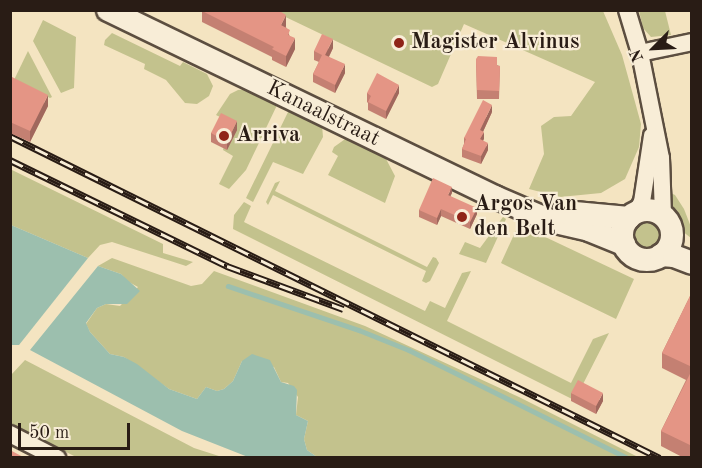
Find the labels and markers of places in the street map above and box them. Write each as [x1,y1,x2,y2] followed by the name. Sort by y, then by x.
[411,30,579,56] place label: Magister Alvinus
[392,36,406,50] marker: Magister Alvinus
[236,123,300,149] place label: Arriva
[217,129,231,143] marker: Arriva
[474,191,577,242] place label: Argos Van den Belt
[455,210,469,224] marker: Argos Van den Belt

